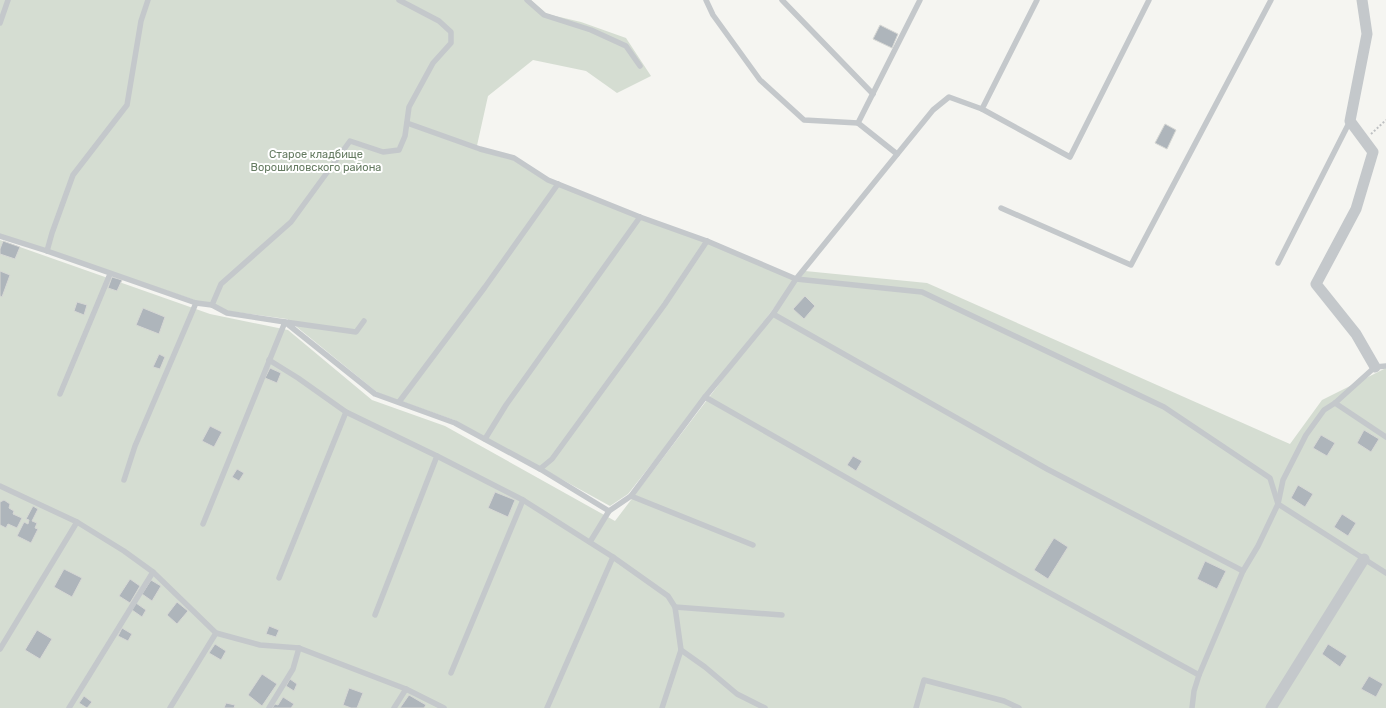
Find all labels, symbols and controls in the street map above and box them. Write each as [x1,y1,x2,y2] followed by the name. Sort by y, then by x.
[251,148,381,174] park label: Старое кладбище Ворошиловского района

